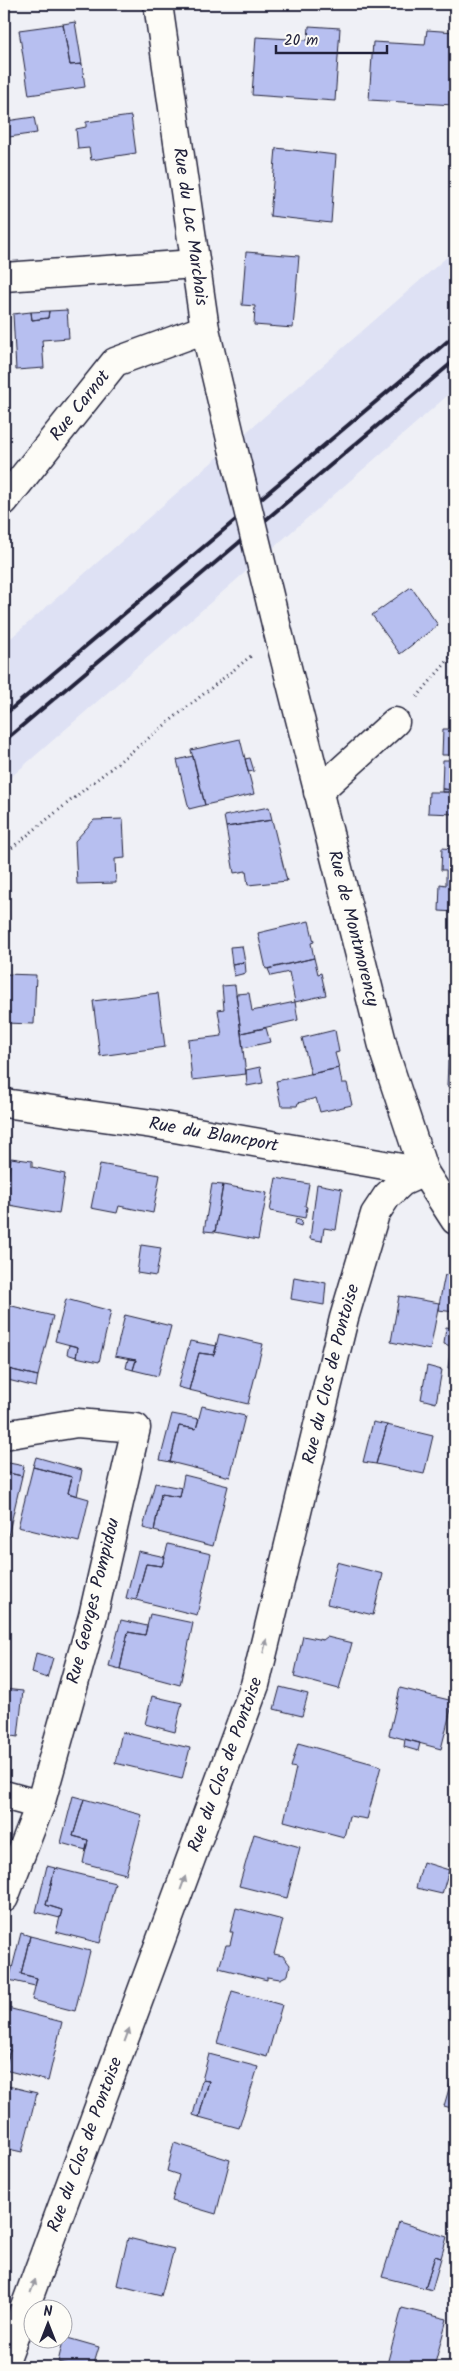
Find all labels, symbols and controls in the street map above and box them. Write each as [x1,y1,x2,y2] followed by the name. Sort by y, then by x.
[276,22,388,54] scale bar
[284,29,318,53] text: 20 m
[164,146,216,308] street label: Rue du Lac Marchais
[42,363,118,448] street label: Rue Carnot
[319,847,387,1010] street label: Rue de Montmorency
[147,1109,282,1161] street label: Rue du Blancport
[295,1280,368,1467] street label: Rue du Clos de Pontoise
[59,1515,129,1687] street label: Rue Georges Pompidou
[261,1639,269,1654] one-way arrow
[180,1674,271,1856] street label: Rue du Clos de Pontoise
[180,1875,187,1890] one-way arrow
[123,2028,131,2042] one-way arrow
[40,2053,131,2236] street label: Rue du Clos de Pontoise
[30,2278,37,2293] one-way arrow
[22,2298,72,2348] north arrow
[44,2301,53,2323] text: N

